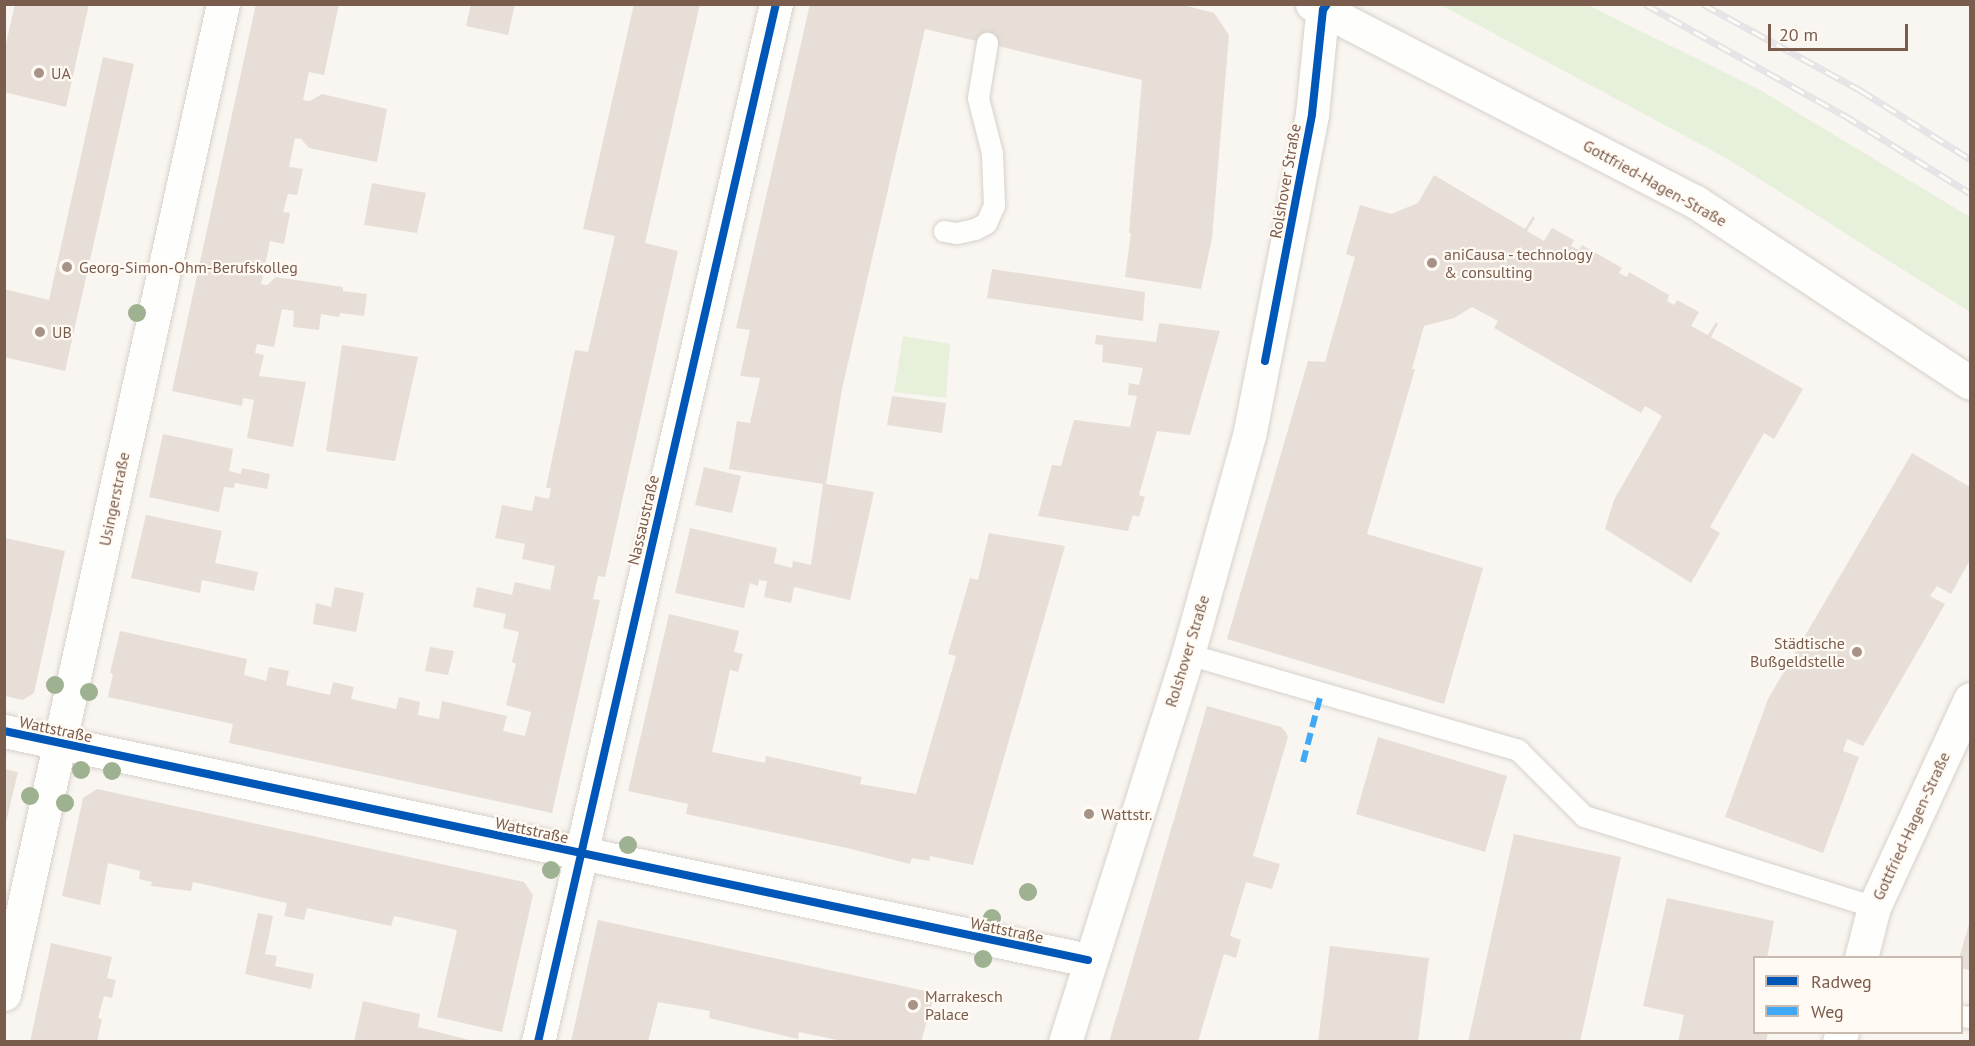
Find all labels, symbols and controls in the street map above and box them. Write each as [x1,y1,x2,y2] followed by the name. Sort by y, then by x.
[1771,12,1910,50] scale bar
[1779,23,1818,46] text: 20 m
[51,63,71,83] place label: UA
[32,66,46,80] marker: UA
[1265,122,1305,240] street label: Rolshover Straße
[1580,135,1730,231] street label: Gottfried-Hagen-Straße
[1444,244,1595,282] place label: aniCausa - technology & consulting
[1425,256,1439,270] marker: aniCausa - technology & consulting
[79,257,298,277] place label: Georg-Simon-Ohm-Berufskolleg
[60,260,74,274] marker: Georg-Simon-Ohm-Berufskolleg
[52,322,72,342] place label: UB
[33,325,47,339] marker: UB
[95,450,133,548] street label: Usingerstraße
[623,473,663,567] street label: Nassaustraße
[1161,593,1213,709] street label: Rolshover Straße
[1750,633,1845,671] place label: Städtische Bußgeldstelle
[1850,645,1864,659] marker: Städtische Bußgeldstelle
[18,712,94,746] street label: Wattstraße
[1868,749,1954,903] street label: Gottfried-Hagen-Straße
[1101,804,1152,824] place label: Wattstr.
[1082,807,1096,821] marker: Wattstr.
[494,813,570,847] street label: Wattstraße
[969,913,1045,947] street label: Wattstraße
[1753,956,1963,1034] legend
[1811,970,1872,993] text: Radweg
[925,986,1003,1024] place label: Marrakesch Palace
[906,998,920,1012] marker: Marrakesch Palace
[1811,1000,1844,1023] text: Weg

